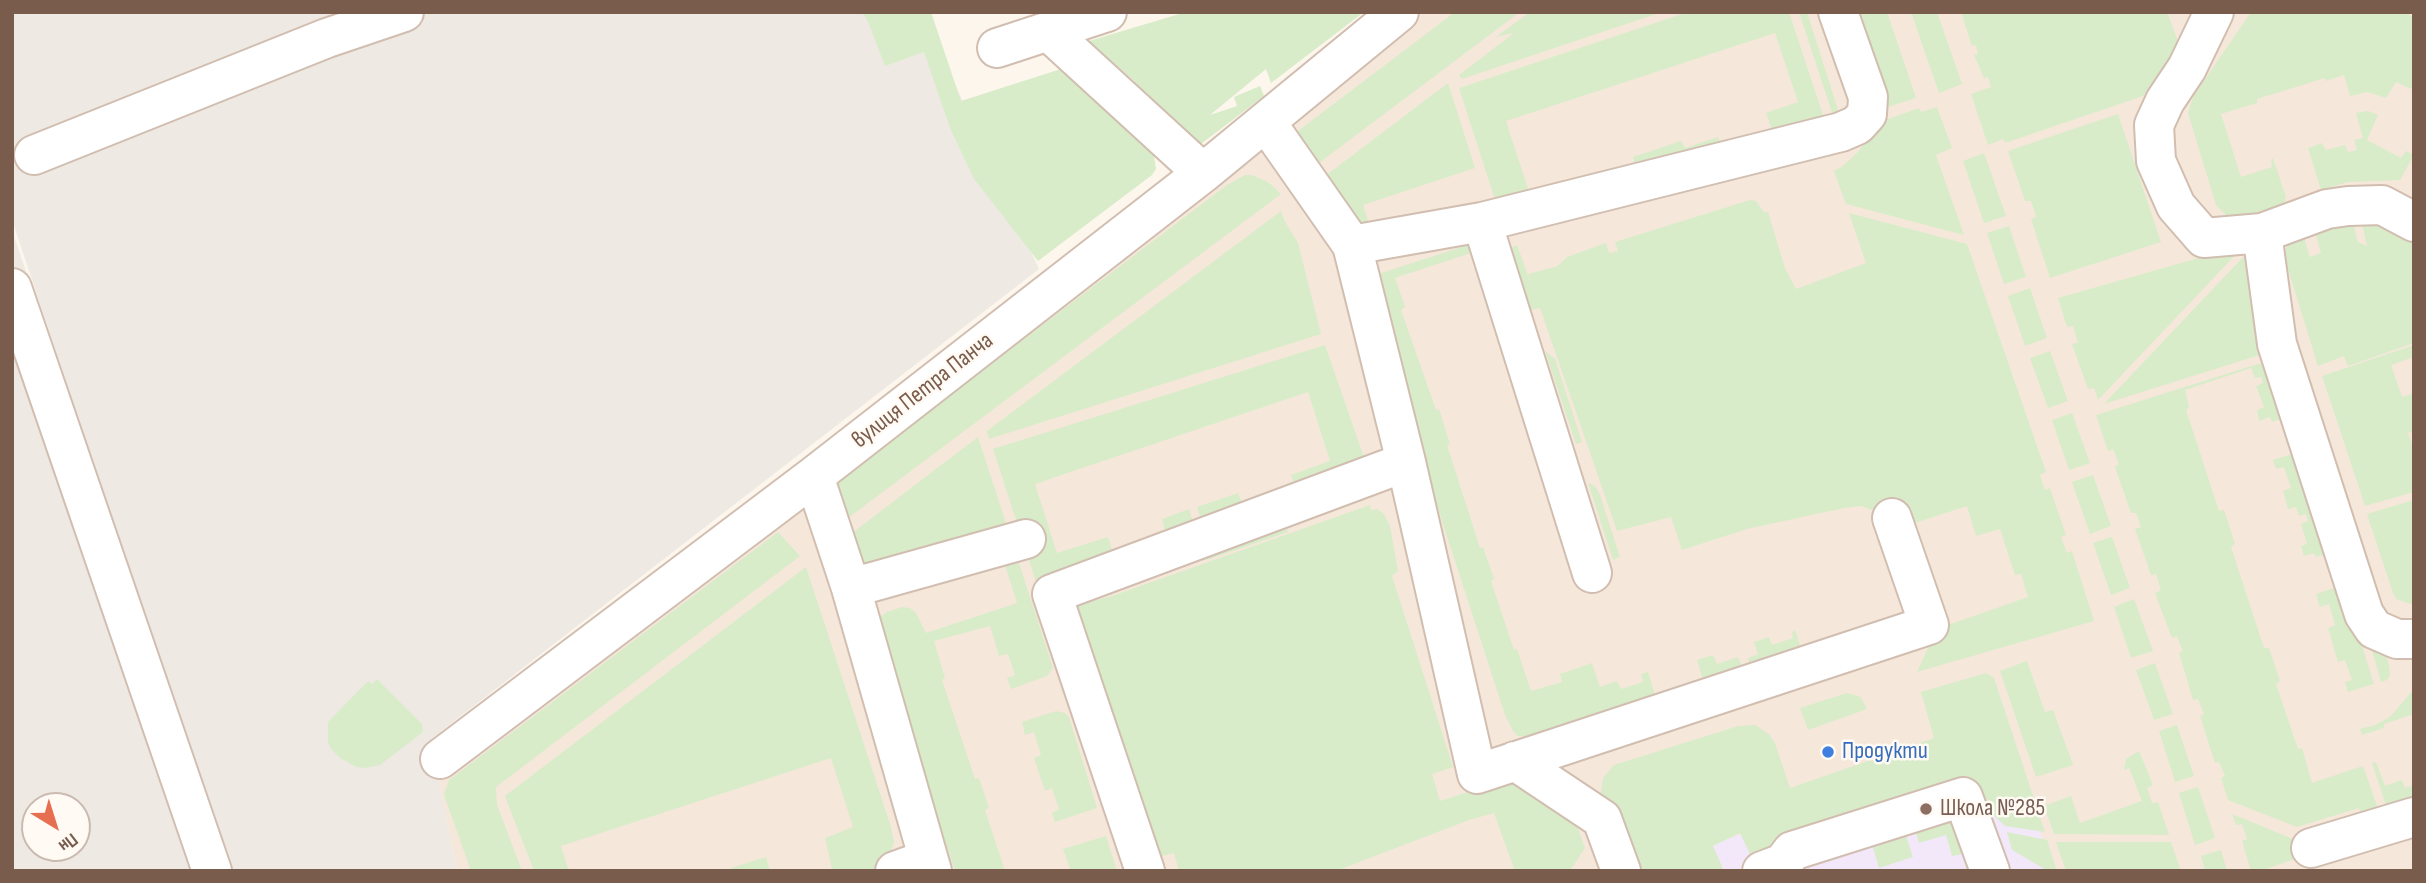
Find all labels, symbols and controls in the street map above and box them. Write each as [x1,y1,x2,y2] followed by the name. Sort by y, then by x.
[847,327,999,455] street label: вулиця Петра Панча
[1842,738,1928,766] place label: Продукти
[1820,744,1836,760] marker: Продукти
[21,792,91,862] north arrow
[1940,795,2045,823] place label: Школа №285
[1918,801,1934,817] marker: Школа №285
[54,828,82,857] text: Пн

